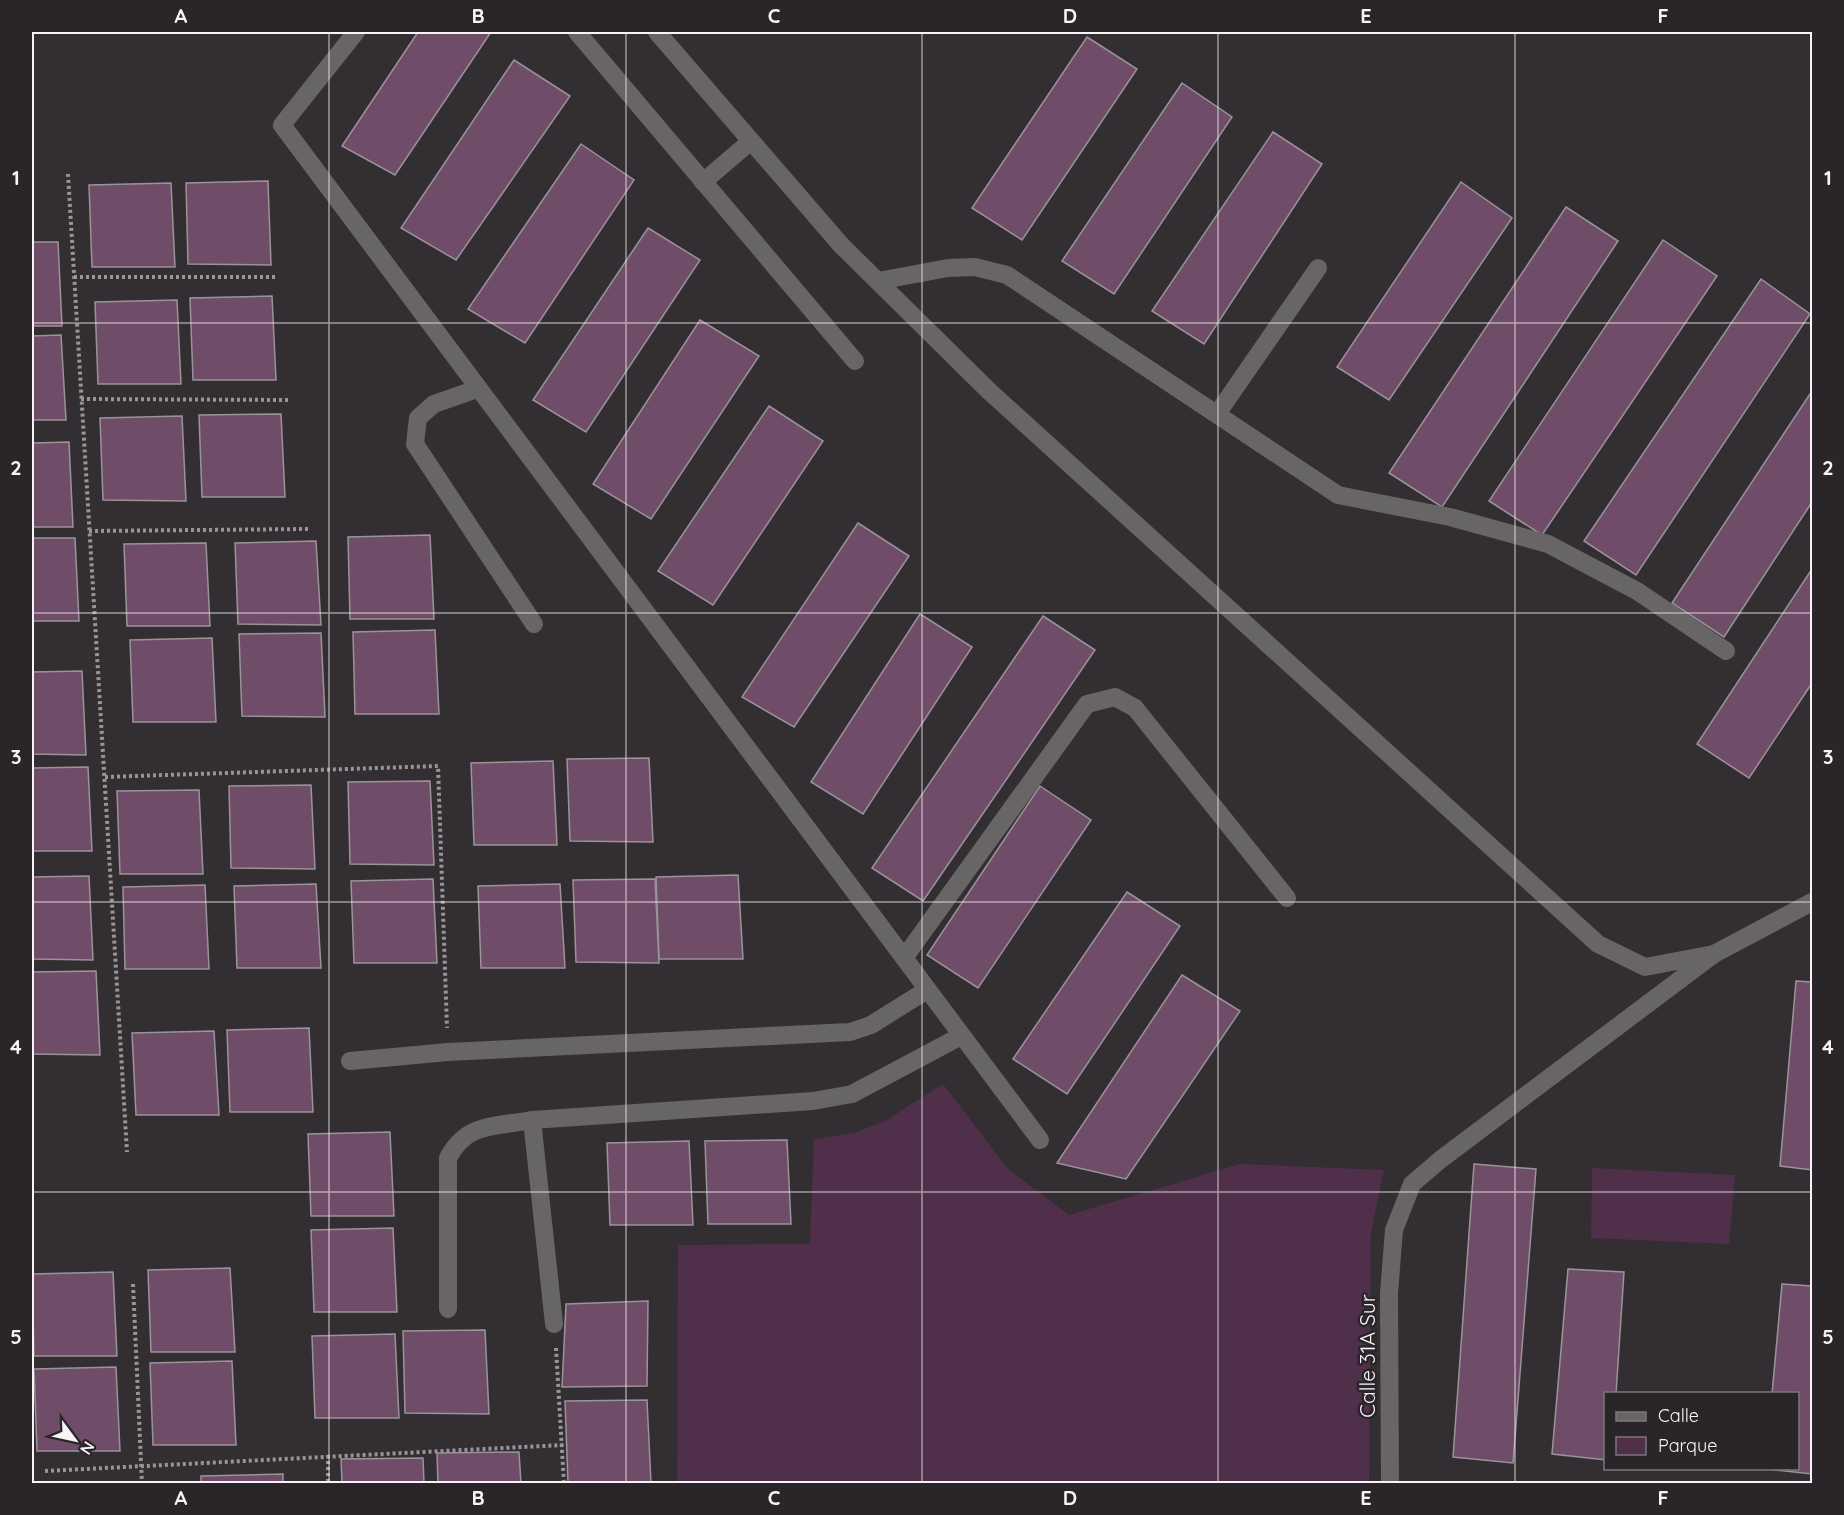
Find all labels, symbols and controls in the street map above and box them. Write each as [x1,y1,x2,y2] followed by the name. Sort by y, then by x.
[175,3,188,28] text: A
[471,3,485,28] text: B
[768,3,781,28] text: C
[1063,3,1077,28] text: D
[1360,3,1372,28] text: E
[1657,3,1669,28] text: F
[12,165,20,190] text: 1
[1824,165,1832,190] text: 1
[10,455,22,480] text: 2
[1822,455,1834,480] text: 2
[11,744,21,769] text: 3
[1823,744,1833,769] text: 3
[10,1034,22,1059] text: 4
[1822,1034,1834,1059] text: 4
[1354,1294,1380,1418] street label: Calle 31A Sur
[10,1324,22,1349] text: 5
[1822,1324,1834,1349] text: 5
[1604,1392,1799,1470] legend
[1658,1404,1699,1427] text: Calle
[45,1410,105,1470] north arrow
[1658,1434,1717,1457] text: Parque
[76,1438,99,1459] text: N
[175,1485,188,1510] text: A
[471,1485,485,1510] text: B
[768,1485,781,1510] text: C
[1063,1485,1077,1510] text: D
[1360,1485,1372,1510] text: E
[1657,1485,1669,1510] text: F

